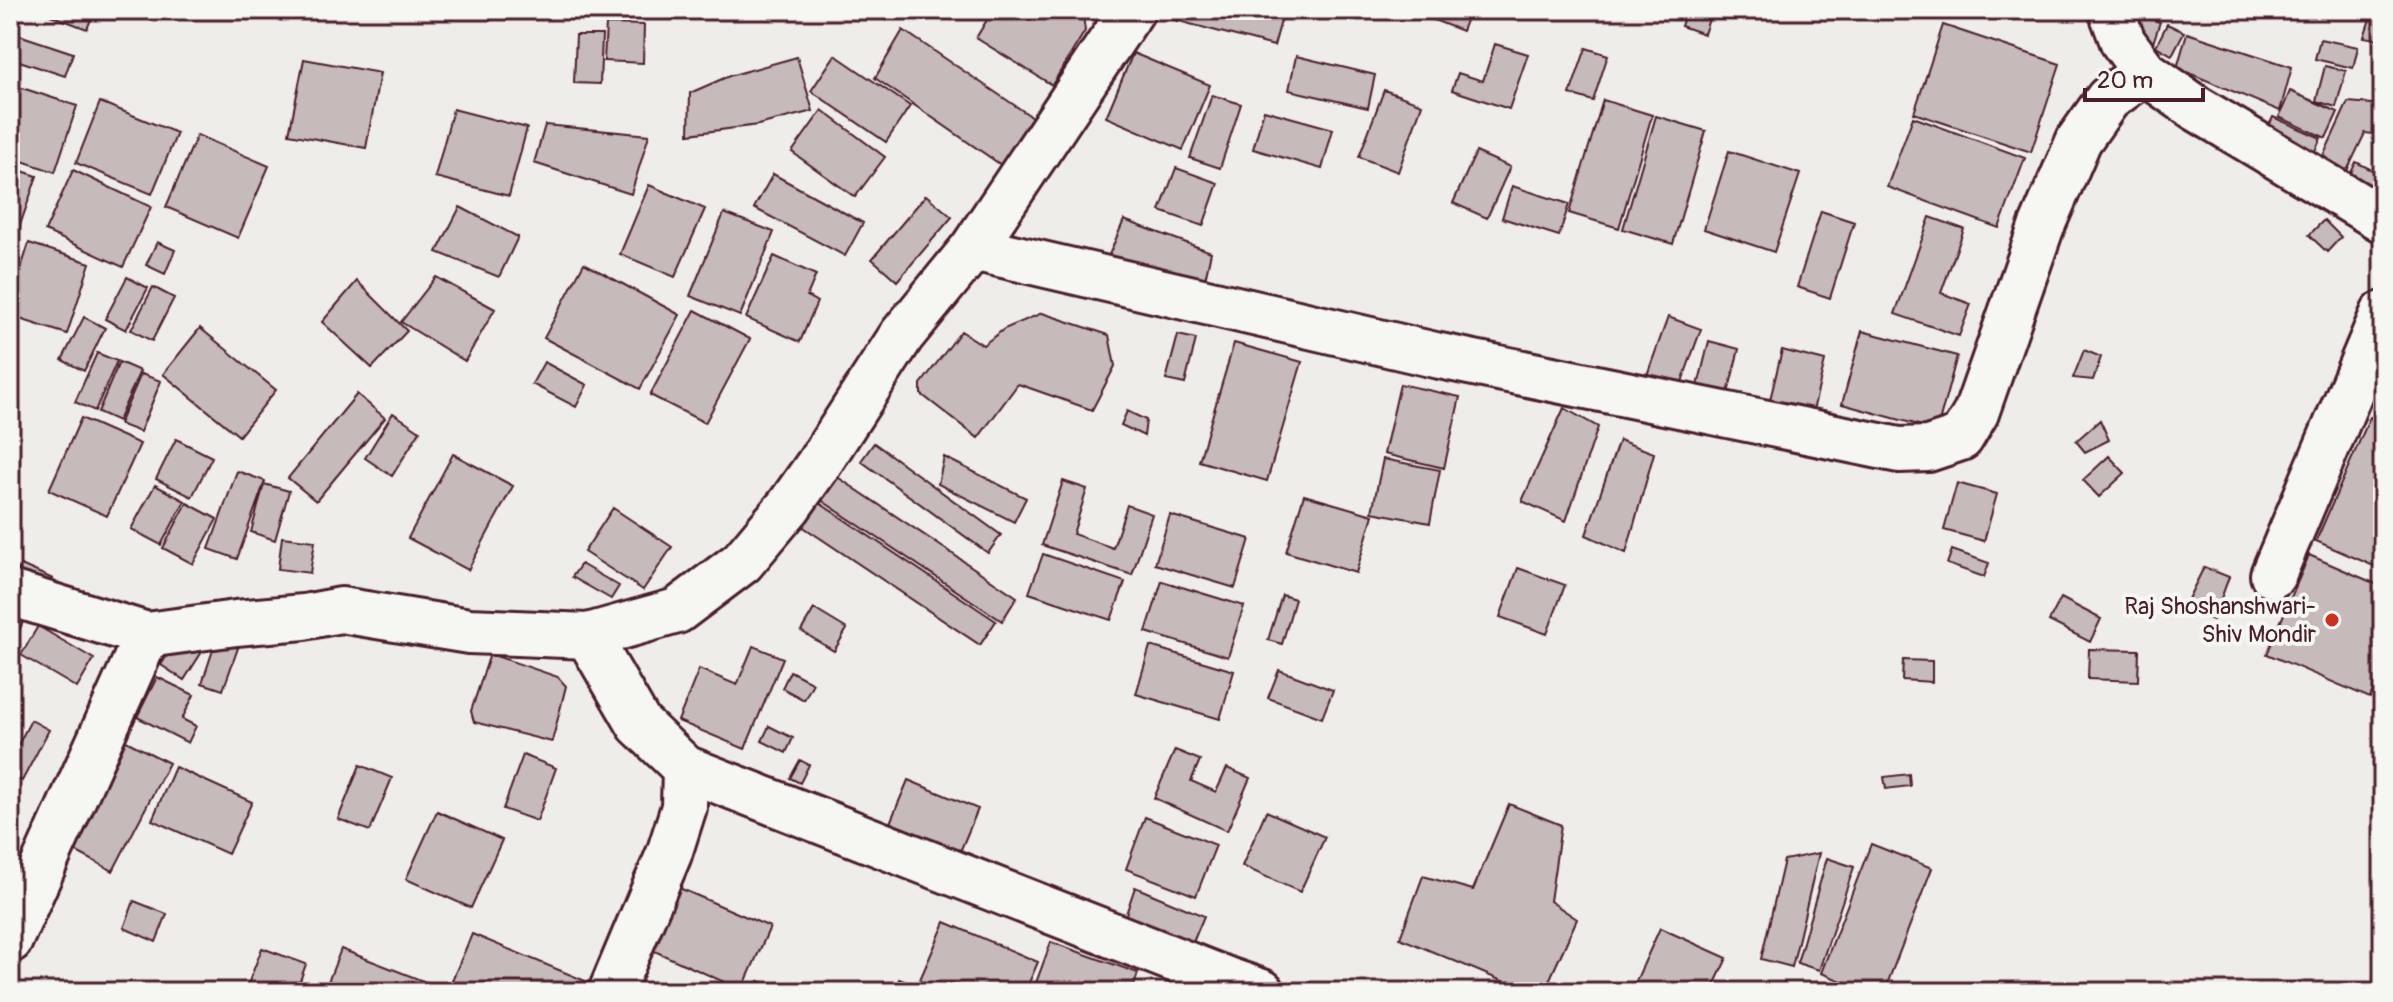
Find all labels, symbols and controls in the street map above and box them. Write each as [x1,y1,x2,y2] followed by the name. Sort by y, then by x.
[2085,52,2203,102] scale bar
[2097,66,2153,95] text: 20 m
[2124,592,2316,649] place label: Raj Shoshanshwari- Shiv Mondir
[2323,611,2341,629] marker: Raj Shoshanshwari- Shiv Mondir

